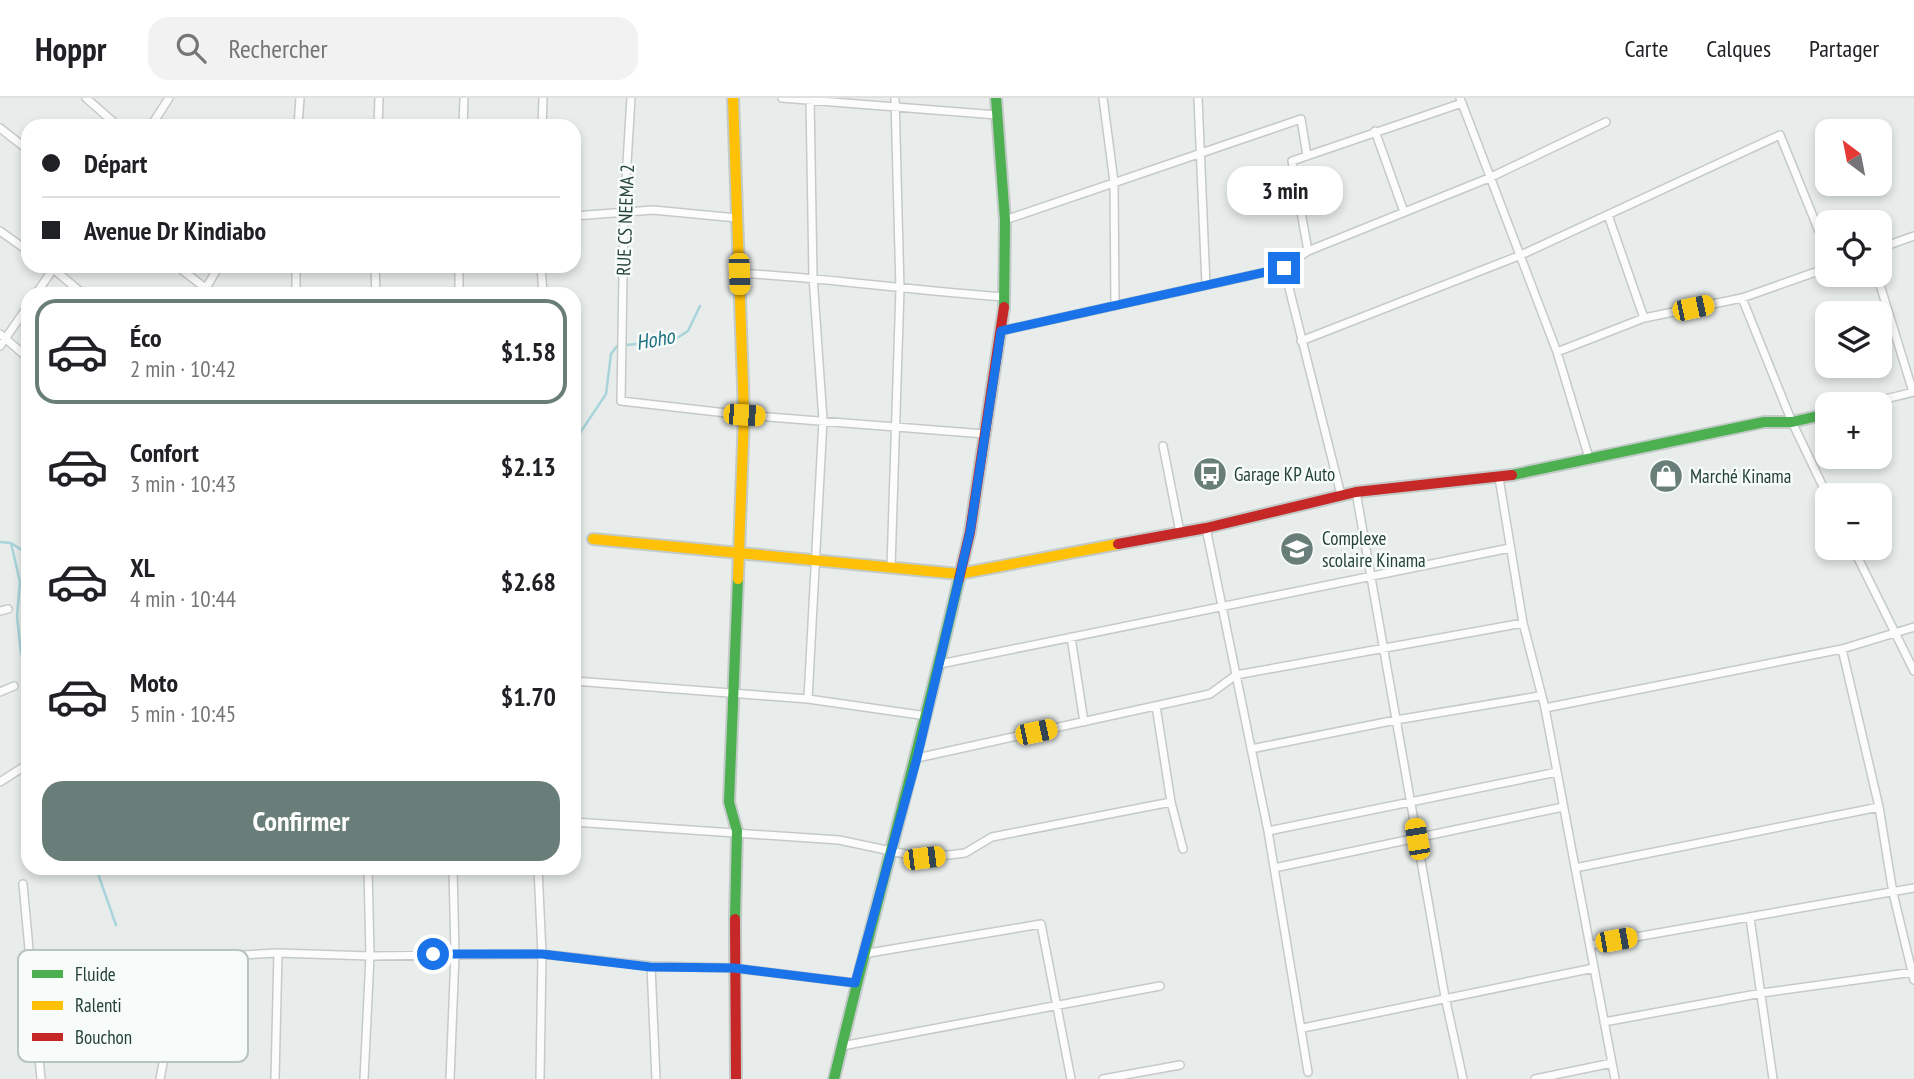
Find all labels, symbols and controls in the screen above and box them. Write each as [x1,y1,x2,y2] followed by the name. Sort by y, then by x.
[148,17,638,80] search box
[35,27,106,70] text: Hoppr
[172,29,210,67] icon: search
[228,32,328,65] text: Rechercher
[1625,33,1668,64] text: Carte
[1706,33,1771,64] text: Calques
[1809,33,1879,64] text: Partager
[1815,119,1892,196] north arrow
[1815,119,1892,560] map controls
[84,147,147,180] text: Départ
[611,164,639,276] street label: RUE CS NEEMA 2
[1226,166,1342,216] callout: 3 min
[1262,176,1308,205] text: 3 min
[1815,210,1892,287] button: locate
[84,214,266,247] text: Avenue Dr Kindiabo
[1268,252,1300,284] route end
[728,253,751,295] car
[1671,293,1716,323] car
[1815,301,1892,378] button: layers
[46,320,109,383] icon: car
[130,321,162,354] text: Éco
[633,322,678,356] water label: Hoho
[501,335,556,368] text: $1.58
[130,354,236,383] text: 2 min · 10:42
[1815,392,1892,469] button: +
[723,403,766,427] car
[46,435,109,498] icon: car
[130,436,199,469] text: Confort
[501,450,556,483] text: $2.13
[1191,455,1229,493] bus stop icon: Garage KP Auto
[1647,457,1685,495] shop icon: Marché Kinama
[1234,462,1335,486] place label: Garage KP Auto
[1690,464,1791,488] place label: Marché Kinama
[130,469,236,498] text: 3 min · 10:43
[1815,483,1892,560] button: −
[1322,526,1426,572] place label: Complexe scolaire Kinama
[1278,530,1316,568] school or university icon: Complexe scolaire Kinama
[46,550,109,613] icon: car
[130,551,155,584] text: XL
[501,565,556,598] text: $2.68
[130,584,236,613] text: 4 min · 10:44
[46,665,109,728] icon: car
[130,666,178,699] text: Moto
[501,680,556,713] text: $1.70
[130,699,236,728] text: 5 min · 10:45
[1014,717,1059,747] car
[42,781,560,861] button: Confirmer
[1404,816,1431,862] car
[902,845,947,871] car
[1594,926,1639,954] car
[417,938,449,970] route start
[18,950,248,1062] legend
[75,962,116,986] text: Fluide
[75,993,122,1017] text: Ralenti
[75,1025,132,1049] text: Bouchon

